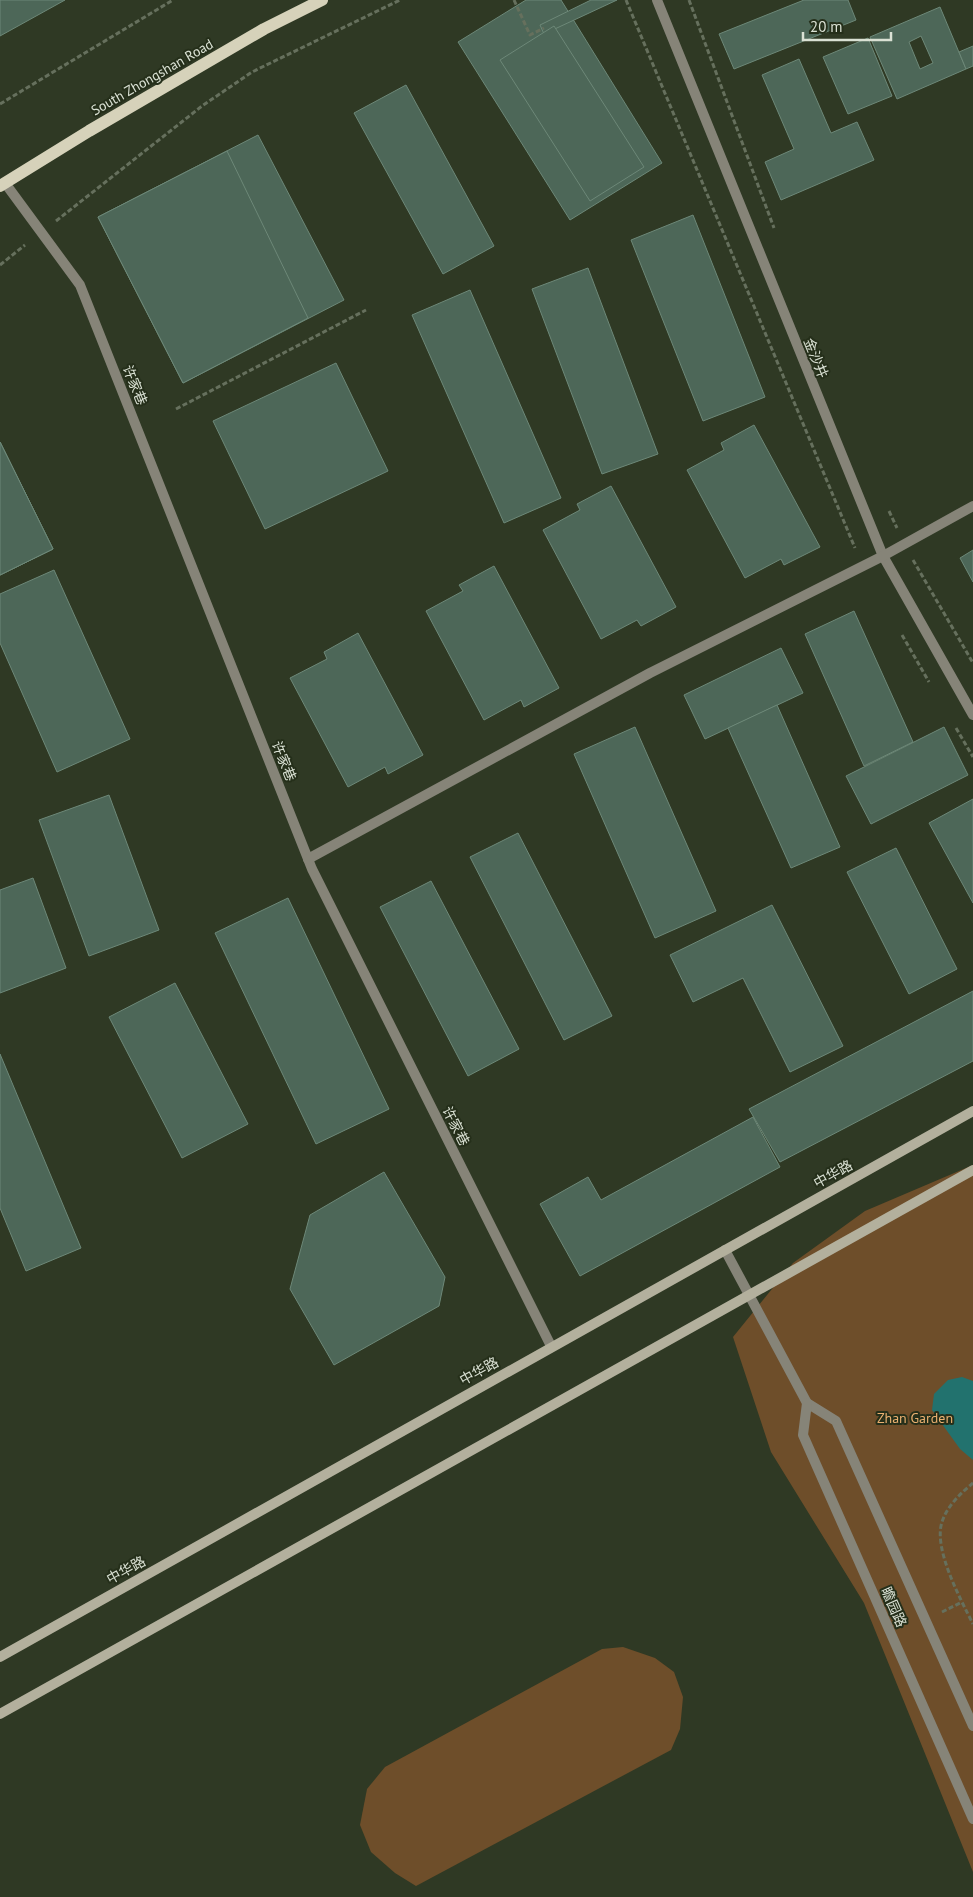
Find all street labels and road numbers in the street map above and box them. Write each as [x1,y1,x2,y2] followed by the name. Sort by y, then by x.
[88,35,216,119] street label: South Zhongshan Road
[800,335,832,381] street label: 金沙井
[119,362,151,408] street label: 许家巷
[268,738,300,784] street label: 许家巷
[438,1103,474,1149] street label: 许家巷
[810,1156,856,1192] street label: 中华路
[456,1353,502,1389] street label: 中华路
[103,1552,149,1588] street label: 中华路
[877,1584,911,1630] street label: 瞻园路

